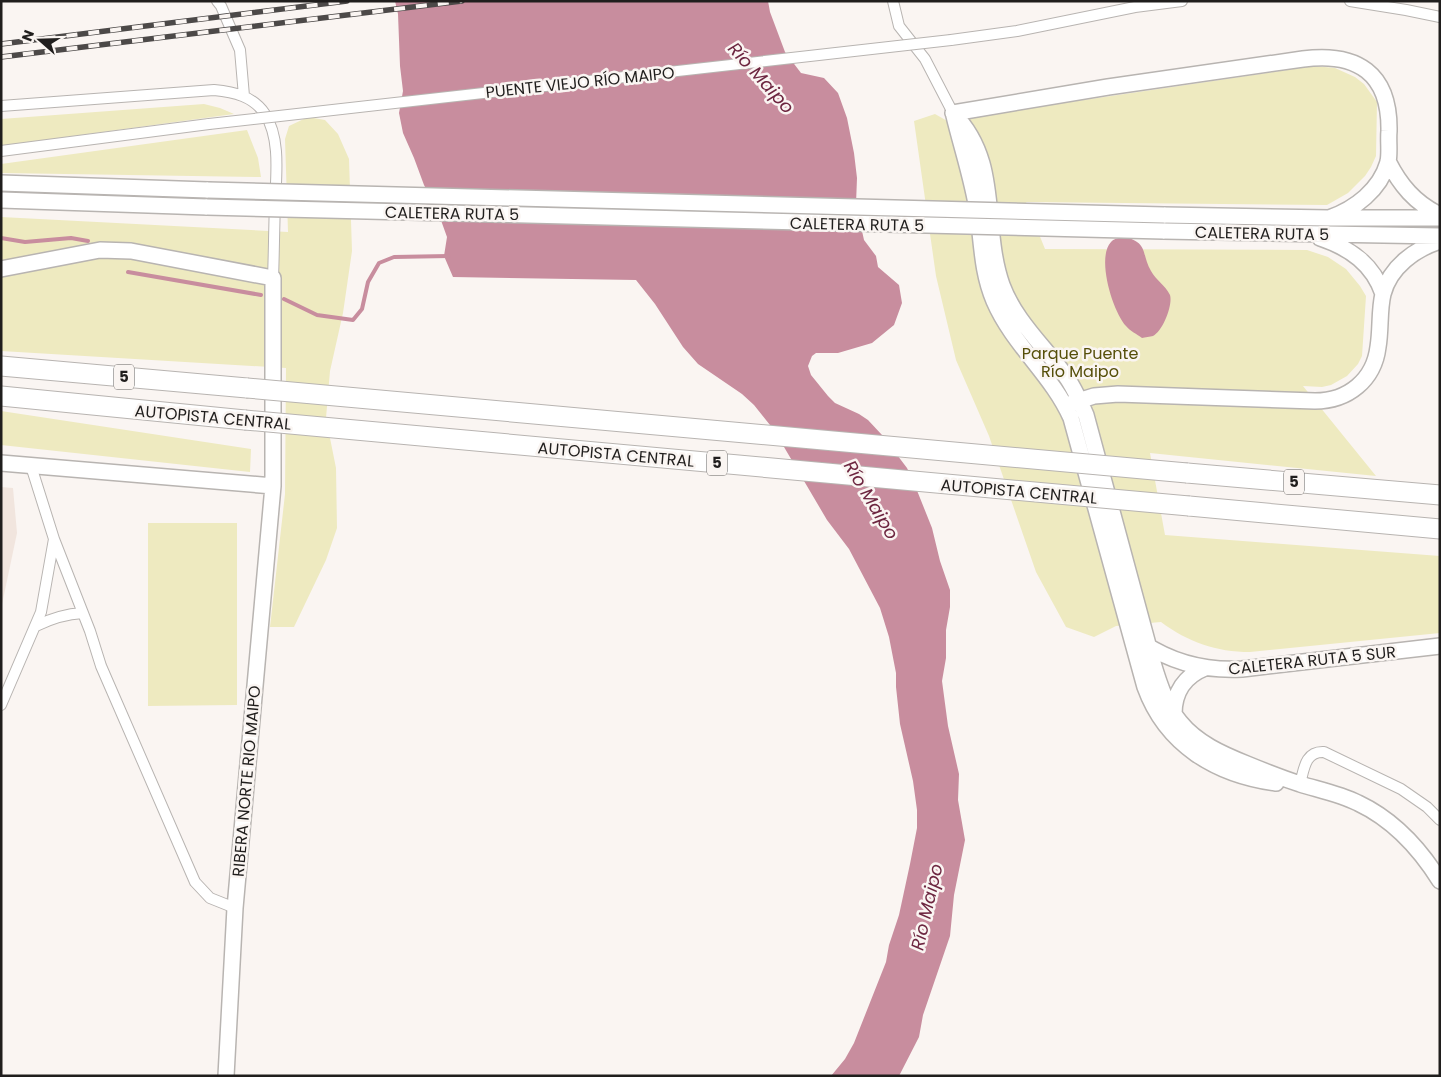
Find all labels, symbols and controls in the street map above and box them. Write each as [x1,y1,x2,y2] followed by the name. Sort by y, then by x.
[15,15,65,65] north arrow
[17,27,39,44] text: N
[723,37,800,119] water label: Río Maipo
[484,61,676,104] street label: PUENTE VIEJO RÍO MAIPO
[385,201,519,226] street label: CALETERA RUTA 5
[790,212,924,237] street label: CALETERA RUTA 5
[1195,221,1329,246] street label: CALETERA RUTA 5
[1022,342,1138,383] park label: Parque Puente Río Maipo
[114,364,134,390] road number: 5
[134,399,292,436] street label: AUTOPISTA CENTRAL
[537,436,695,473] street label: AUTOPISTA CENTRAL
[707,450,727,476] road number: 5
[838,456,905,544] water label: Río Maipo
[1284,470,1304,494] road number: 5
[940,473,1098,510] street label: AUTOPISTA CENTRAL
[1227,640,1397,681] street label: CALETERA RUTA 5 SUR
[227,684,266,878] street label: RIBERA NORTE RIO MAIPO
[904,861,949,953] water label: Río Maipo

